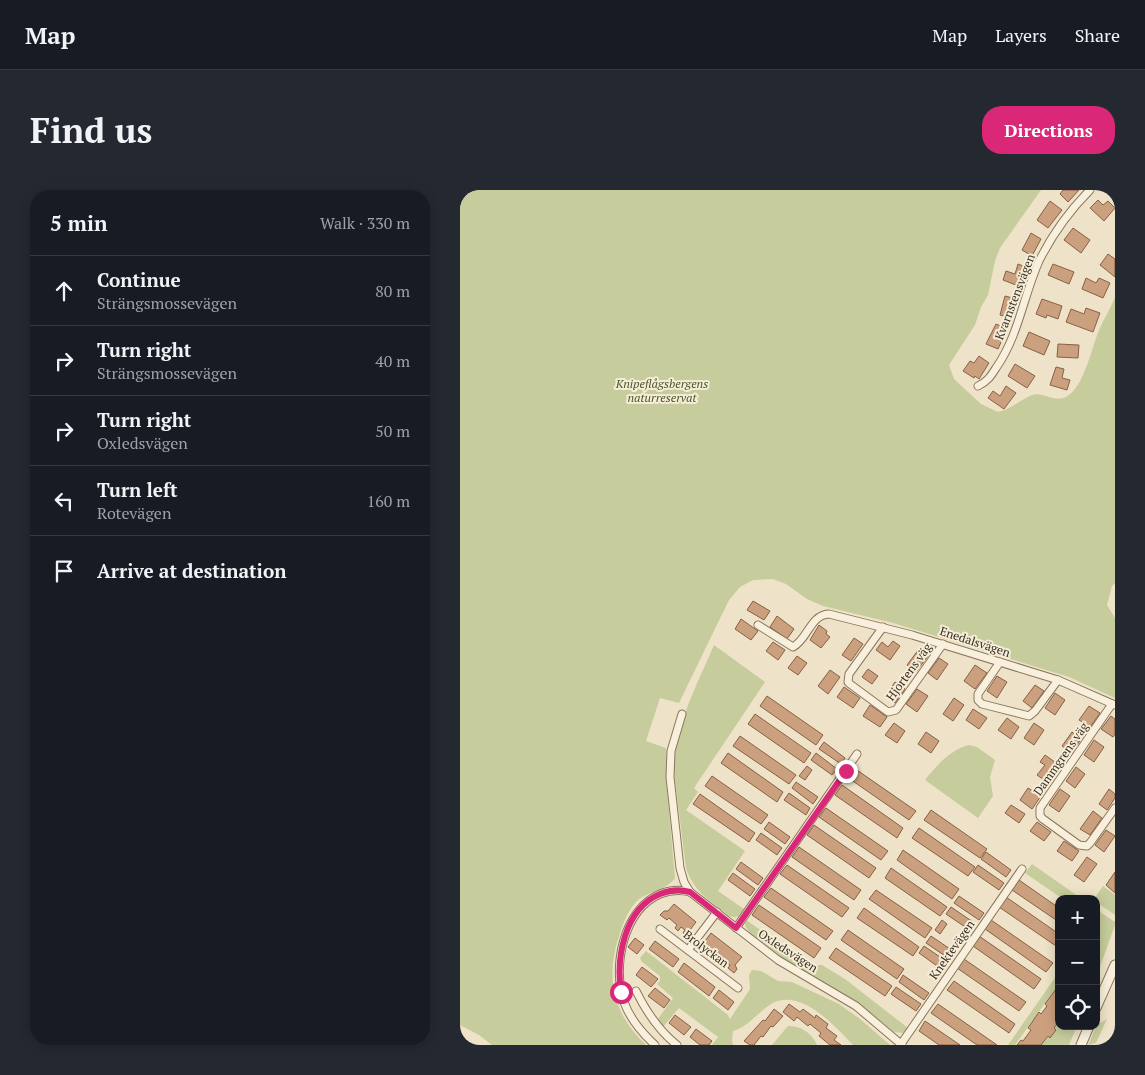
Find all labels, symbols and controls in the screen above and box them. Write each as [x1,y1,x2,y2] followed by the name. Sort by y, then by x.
[25,19,75,51] text: Map
[932,23,967,47] text: Map
[995,23,1047,47] text: Layers
[1075,23,1120,47] text: Share
[982,106,1115,154] button: Directions
[30,107,152,153] text: Find us
[50,209,107,237] text: 5 min
[320,212,410,234] text: Walk · 330 m
[991,252,1038,342] street label: Kvarnstensvägen
[97,267,181,292] text: Continue
[50,277,78,305] icon: ahead
[375,280,410,302] text: 80 m
[97,292,237,314] text: Strängsmossevägen
[97,337,191,362] text: Turn right
[50,347,78,375] icon: right
[375,350,410,372] text: 40 m
[97,362,237,384] text: Strängsmossevägen
[615,376,708,405] park label: Knipeflågsbergens naturreservat
[97,407,191,432] text: Turn right
[50,417,78,445] icon: right
[375,420,410,442] text: 50 m
[97,432,188,454] text: Oxledsvägen
[97,477,178,502] text: Turn left
[50,487,78,515] icon: left
[367,490,410,512] text: 160 m
[97,502,171,524] text: Rotevägen
[50,557,78,585] icon: arrive
[97,558,286,583] text: Arrive at destination
[938,623,1012,660] street label: Enedalsvägen
[883,639,935,703] street label: Hjortens väg
[1030,719,1092,798] street label: Dammgrens väg
[835,760,858,783] route end
[1055,895,1100,1030] map controls
[1055,895,1100,940] button: +
[926,917,978,982] street label: Knektevägen
[756,926,821,975] street label: Oxledsvägen
[681,927,732,971] street label: Brolyckan
[1055,940,1100,985] button: −
[610,981,633,1004] route start
[1055,985,1100,1030] button: locate

